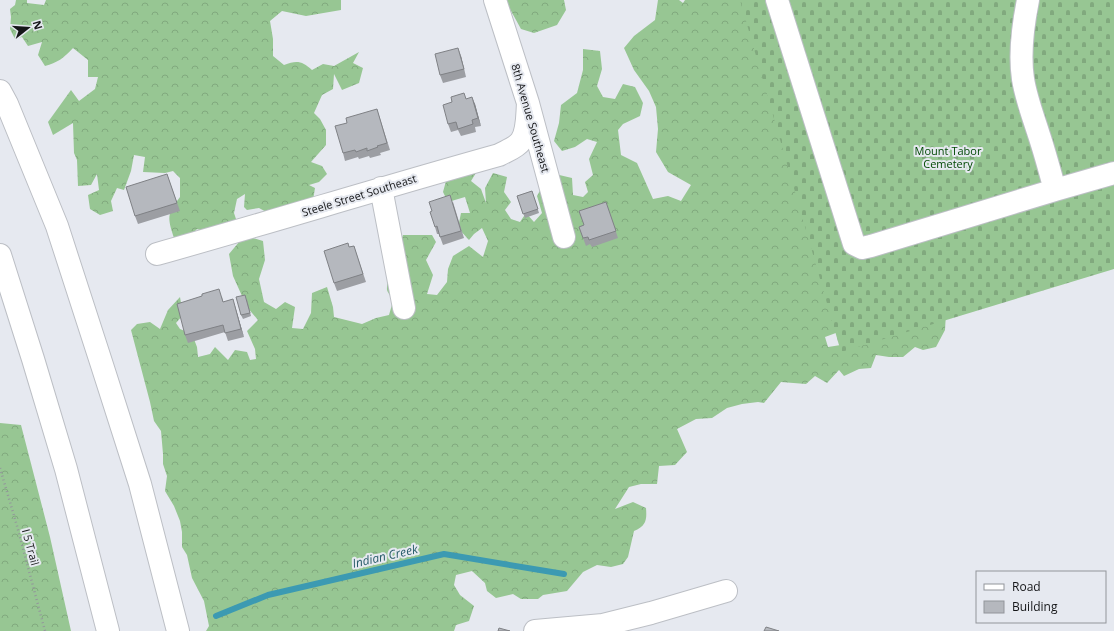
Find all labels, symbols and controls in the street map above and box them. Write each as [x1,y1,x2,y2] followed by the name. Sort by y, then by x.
[8,8,48,48] north arrow
[30,18,47,31] text: N
[508,62,554,174] street label: 8th Avenue Southeast
[915,143,982,171] park label: Mount Tabor Cemetery
[300,170,418,220] street label: Steele Street Southeast
[19,527,43,567] street label: I 5 Trail
[351,540,420,572] water label: Indian Creek
[976,571,1106,623] legend
[1012,578,1041,595] text: Road
[1012,598,1058,615] text: Building

